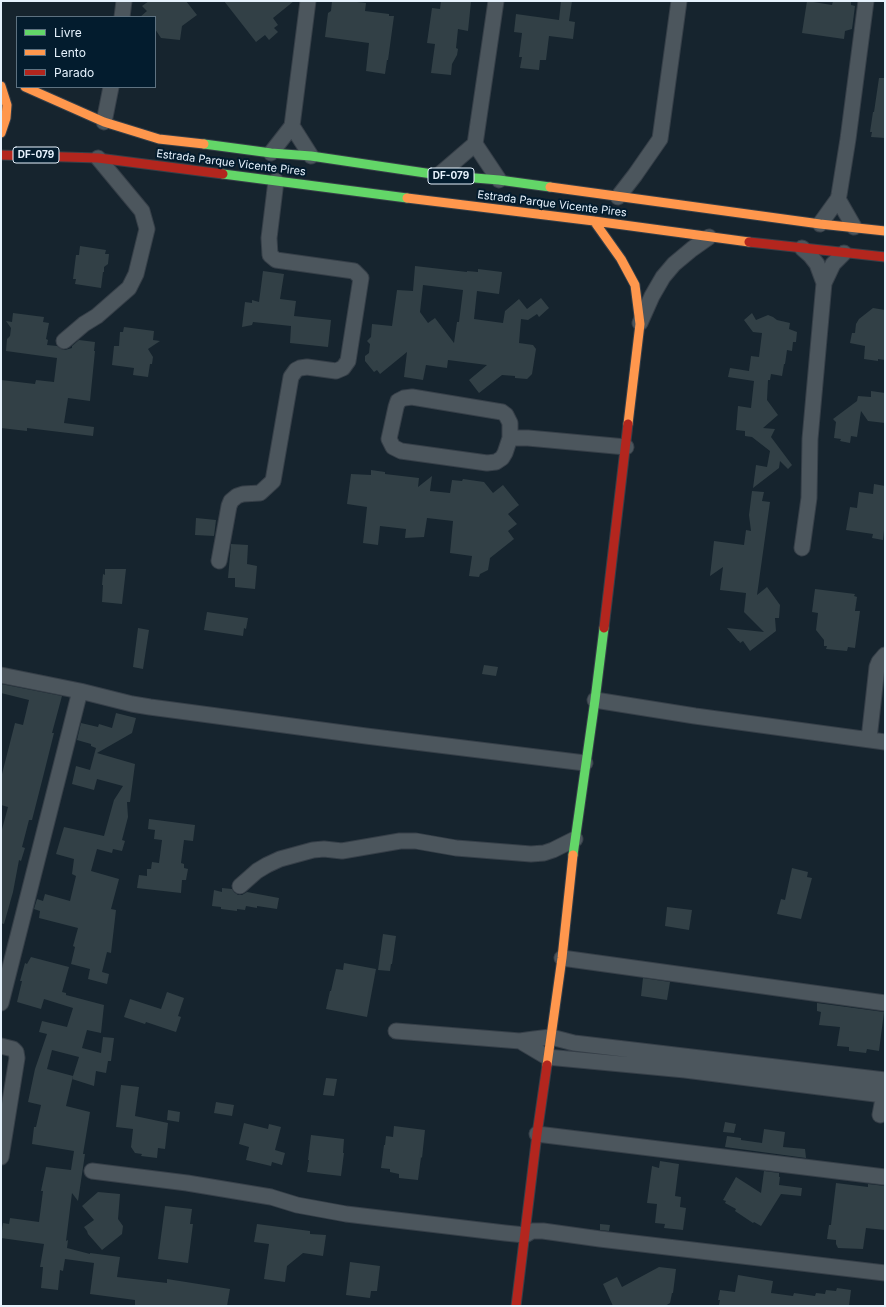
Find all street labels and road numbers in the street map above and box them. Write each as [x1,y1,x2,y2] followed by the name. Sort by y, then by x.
[13,147,59,163] road number: DF-079
[155,147,307,179] street label: Estrada Parque Vicente Pires
[428,168,474,184] road number: DF-079
[476,188,628,220] street label: Estrada Parque Vicente Pires

